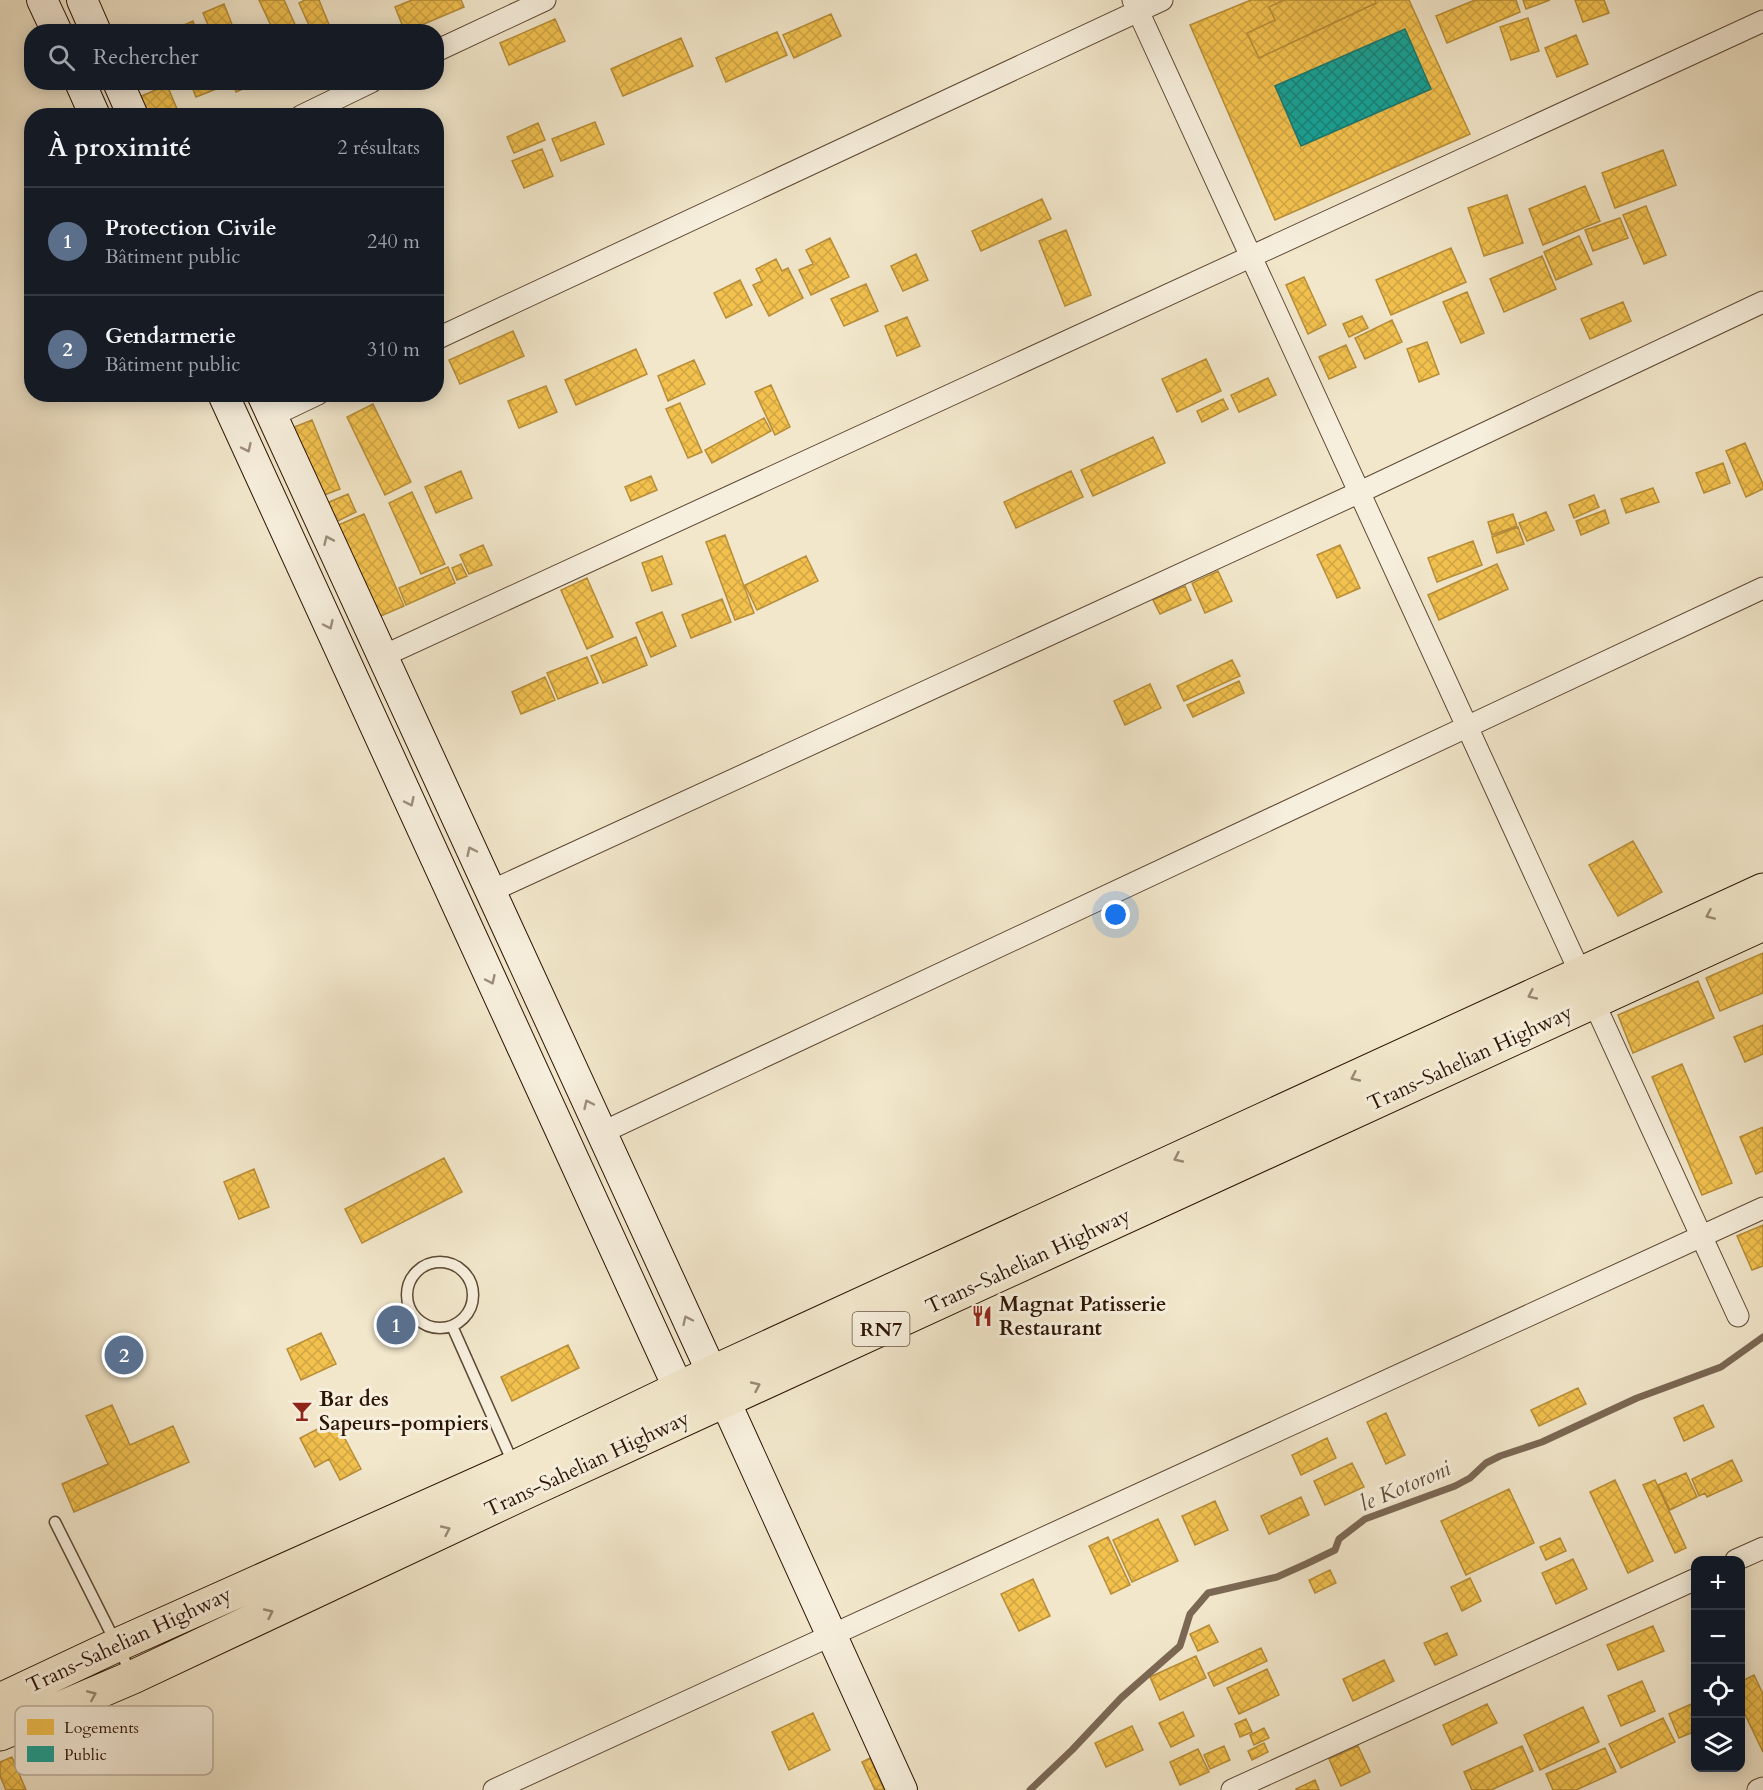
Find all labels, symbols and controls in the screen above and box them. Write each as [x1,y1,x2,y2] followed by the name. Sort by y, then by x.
[24,24,444,90] search box
[45,41,78,74] icon: search
[93,42,198,72] text: Rechercher
[48,130,191,165] text: À proximité
[337,134,420,161] text: 2 résultats
[105,213,277,243] text: Protection Civile
[62,228,73,255] text: 1
[367,228,420,255] text: 240 m
[105,243,240,270] text: Bâtiment public
[105,321,236,351] text: Gendarmerie
[62,336,73,363] text: 2
[367,336,420,363] text: 310 m
[105,351,240,378] text: Bâtiment public
[240,441,252,452] one-way arrow
[323,536,335,547] one-way arrow
[321,619,333,630] one-way arrow
[402,796,414,807] one-way arrow
[466,847,478,858] one-way arrow
[1101,900,1130,929] your location
[1705,907,1716,919] one-way arrow
[484,973,496,984] one-way arrow
[1528,988,1539,1000] one-way arrow
[1363,998,1577,1118] street label: Trans-Sahelian Highway
[1351,1069,1362,1081] one-way arrow
[583,1100,595,1111] one-way arrow
[1173,1151,1184,1163] one-way arrow
[921,1201,1135,1321] street label: Trans-Sahelian Highway
[999,1290,1167,1343] place label: Magnat Patisserie Restaurant
[376,1302,416,1348] pin: 1
[970,1304,994,1328] restaurant icon: Magnat Patisserie Restaurant
[852,1312,910,1346] road number: RN7
[682,1315,694,1326] one-way arrow
[104,1332,144,1378] pin: 2
[750,1382,761,1394] one-way arrow
[319,1385,489,1438] place label: Bar des Sapeurs-pompiers
[290,1399,314,1423] bar icon: Bar des Sapeurs-pompiers
[480,1404,694,1524] street label: Trans-Sahelian Highway
[1355,1453,1456,1519] water label: le Kotoroni
[439,1525,450,1537] one-way arrow
[1691,1556,1745,1772] map controls
[1691,1556,1745,1610] button: +
[22,1580,236,1700] street label: Trans-Sahelian Highway
[263,1608,274,1620] one-way arrow
[1691,1610,1745,1664] button: −
[1691,1664,1745,1718] button: locate
[86,1690,97,1702] one-way arrow
[15,1706,213,1775] legend
[64,1717,139,1739] text: Logements
[1691,1718,1745,1772] button: layers
[64,1744,107,1766] text: Public

